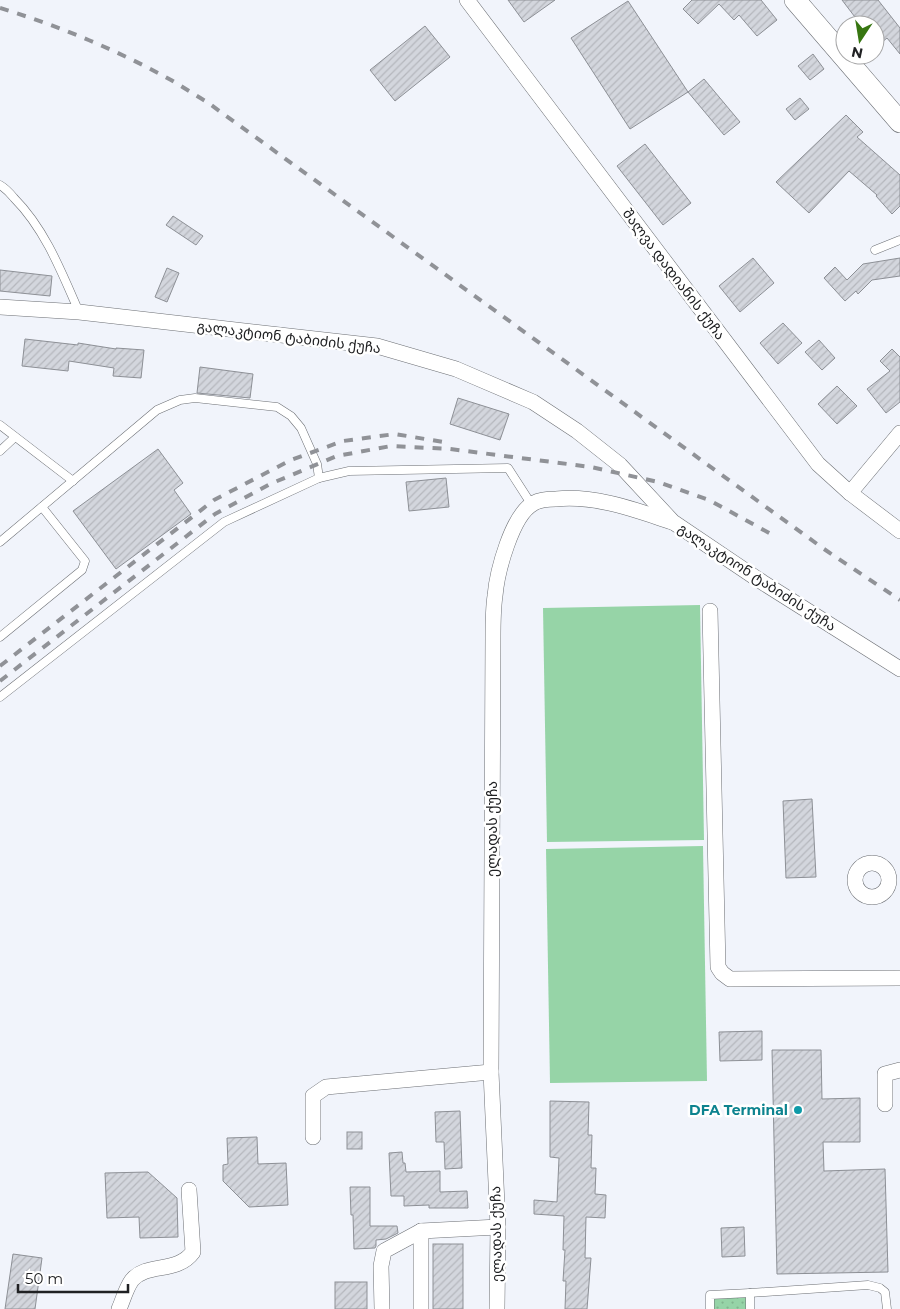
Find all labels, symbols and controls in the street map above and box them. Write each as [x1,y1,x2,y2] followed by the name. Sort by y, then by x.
[835,15,885,65] north arrow
[850,43,865,63] text: N
[619,205,729,343] street label: შალვა დადიანის ქუჩა
[196,317,382,357] street label: გალაკტიონ ტაბიძის ქუჩა
[674,519,840,635] street label: გალაკტიონ ტაბიძის ქუჩა
[483,781,501,877] street label: ელადას ქუჩა
[689,1101,788,1119] place label: DFA Terminal
[792,1104,804,1116] marker: DFA Terminal
[486,1186,506,1282] street label: ელადას ქუჩა
[18,1262,128,1294] scale bar
[25,1269,63,1288] text: 50 m

